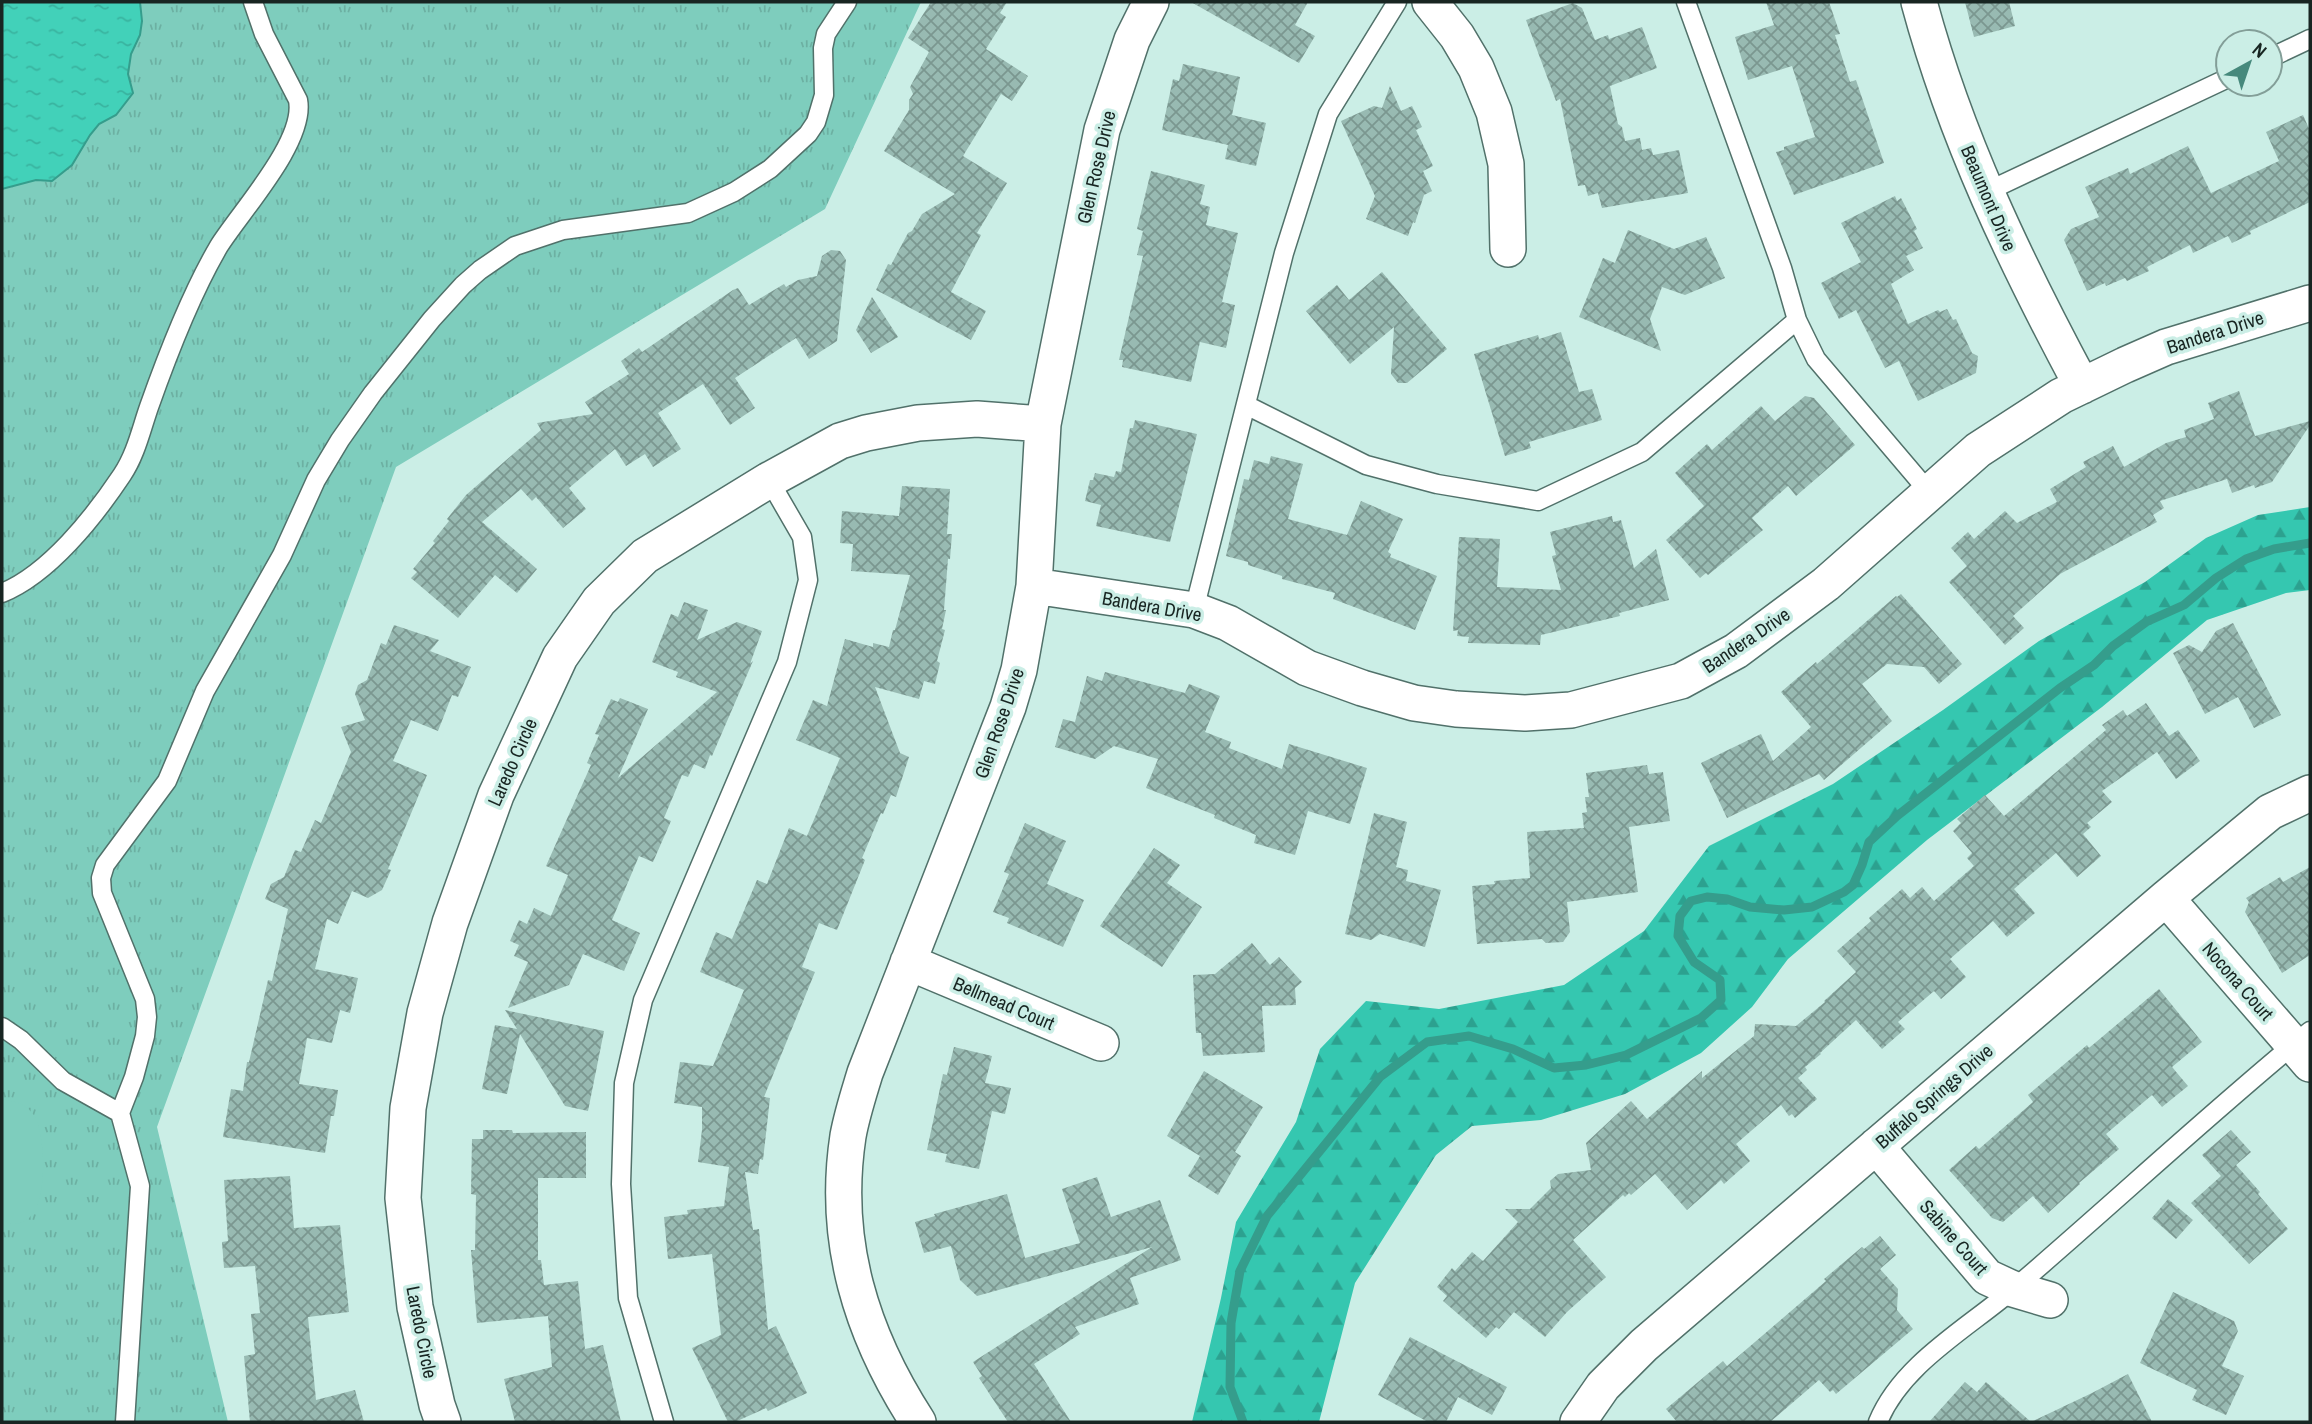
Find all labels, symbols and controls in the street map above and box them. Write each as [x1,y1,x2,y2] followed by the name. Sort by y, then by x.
[2214,28,2284,98] north arrow
[2247,36,2273,64] text: N
[1070,108,1122,226] street label: Glen Rose Drive
[1955,141,2023,255] street label: Beaumont Drive
[2163,304,2267,360] street label: Bandera Drive
[1100,584,1204,628] street label: Bandera Drive
[1697,601,1795,679] street label: Bandera Drive
[968,664,1030,782] street label: Glen Rose Drive
[481,714,543,810] street label: Laredo Circle
[2197,936,2280,1026] street label: Nocona Court
[950,970,1059,1036] street label: Bellmead Court
[1870,1038,1998,1154] street label: Buffalo Springs Drive
[1914,1194,1994,1281] street label: Sabine Court
[400,1284,444,1380] street label: Laredo Circle

